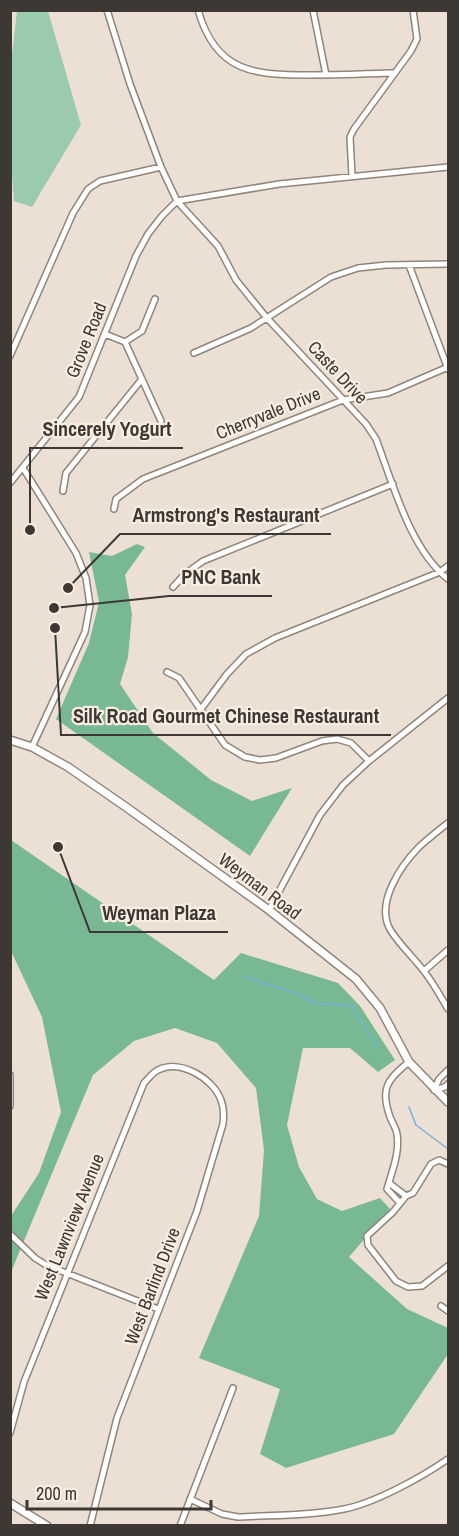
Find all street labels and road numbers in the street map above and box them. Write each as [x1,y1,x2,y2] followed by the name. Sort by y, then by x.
[60,298,112,382] street label: Grove Road
[302,335,374,409] street label: Caste Drive
[212,381,324,445] street label: Cherryvale Drive
[214,847,306,925] street label: Weyman Road
[28,1150,110,1304] street label: West Lawnview Avenue
[118,1224,186,1348] street label: West Barlind Drive

